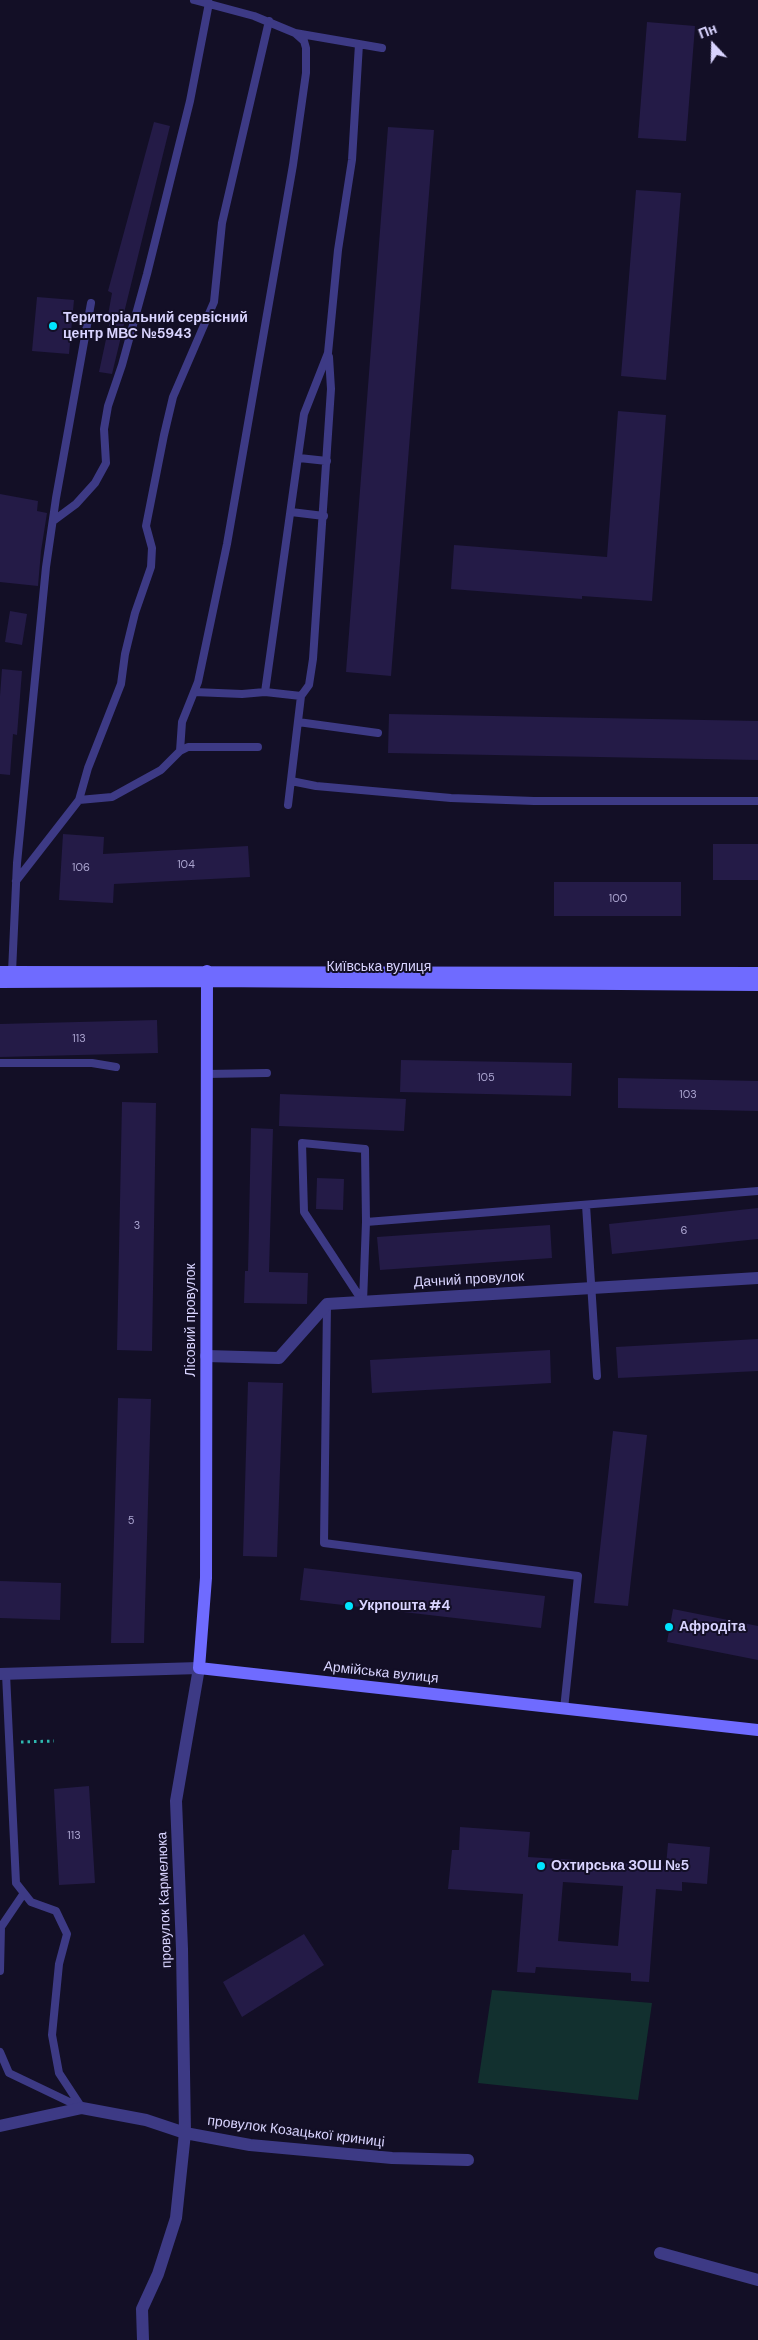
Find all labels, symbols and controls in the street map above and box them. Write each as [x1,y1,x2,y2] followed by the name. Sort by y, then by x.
[696,19,720,43] text: Пн
[688,20,738,70] north arrow
[63,310,248,342] place label: Територіальний сервісний центр МВС №5943
[47,320,59,332] marker: Територіальний сервісний центр МВС №5943
[177,858,195,872] house number: 104
[72,861,90,875] house number: 106
[609,892,627,906] house number: 100
[327,959,431,975] street label: Київська вулиця
[72,1032,86,1046] house number: 113
[477,1071,495,1085] house number: 105
[679,1088,697,1102] house number: 103
[134,1219,140,1233] house number: 3
[681,1224,687,1238] house number: 6
[183,1263,199,1377] street label: Лісовий провулок
[413,1269,525,1291] street label: Дачний провулок
[128,1514,134,1528] house number: 5
[359,1598,450,1614] place label: Укрпошта #4
[343,1600,355,1612] marker: Укрпошта #4
[679,1619,746,1635] place label: Афродіта
[663,1621,675,1633] marker: Афродіта
[323,1659,439,1687] street label: Армійська вулиця
[67,1829,81,1843] house number: 113
[154,1831,176,1969] street label: провулок Кармелюка
[551,1858,689,1874] place label: Охтирська ЗОШ №5
[535,1860,547,1872] marker: Охтирська ЗОШ №5
[206,2113,386,2151] street label: провулок Козацької криниці

